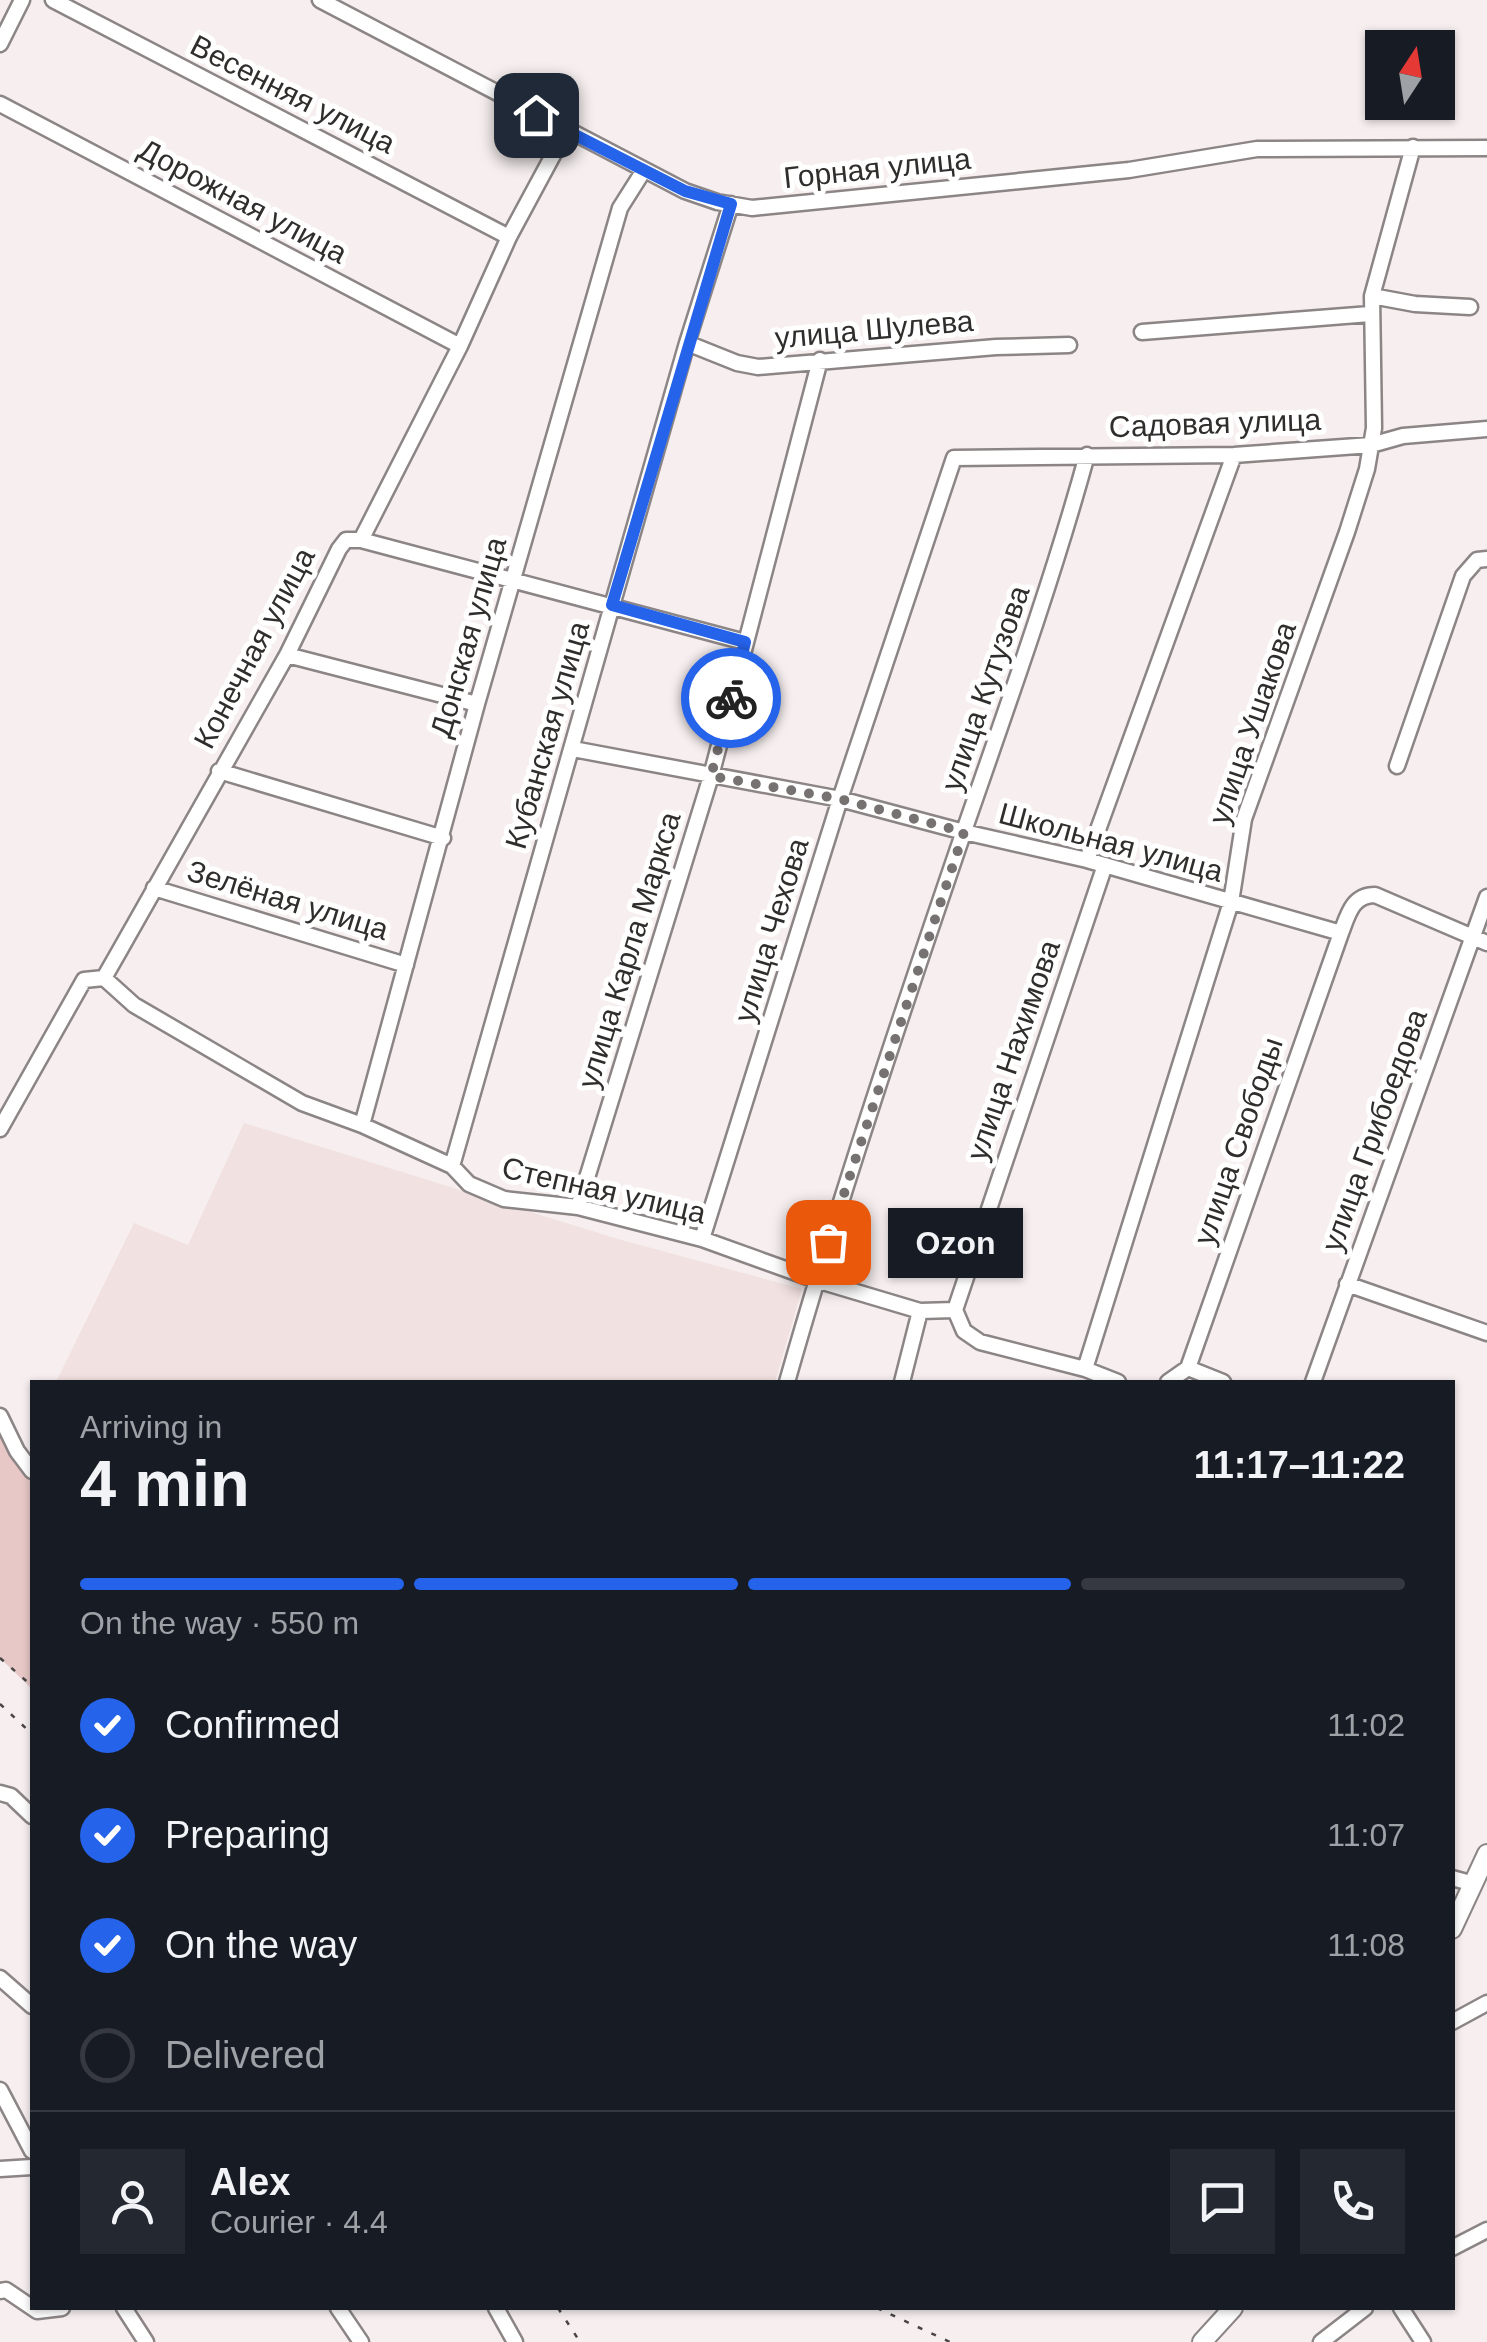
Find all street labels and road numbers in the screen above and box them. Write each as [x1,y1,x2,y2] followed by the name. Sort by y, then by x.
[185,28,401,160] street label: Весенняя улица
[133,132,353,270] street label: Дорожная улица
[782,142,972,194] street label: Горная улица
[773,304,975,354] street label: улица Шулева
[1108,403,1322,443] street label: Садовая улица
[424,533,512,741] street label: Донская улица
[187,542,321,754] street label: Конечная улица
[934,581,1036,795] street label: улица Кутузова
[499,617,595,853] street label: Кубанская улица
[1202,617,1302,828] street label: улица Ушакова
[995,796,1227,888] street label: Школьная улица
[571,808,687,1092] street label: улица Карла Маркса
[727,834,815,1026] street label: улица Чехова
[184,854,393,946] street label: Зелёная улица
[960,935,1066,1164] street label: улица Нахимова
[1315,1004,1433,1256] street label: улица Грибоедова
[1187,1033,1289,1249] street label: улица Свободы
[499,1150,709,1230] street label: Степная улица

